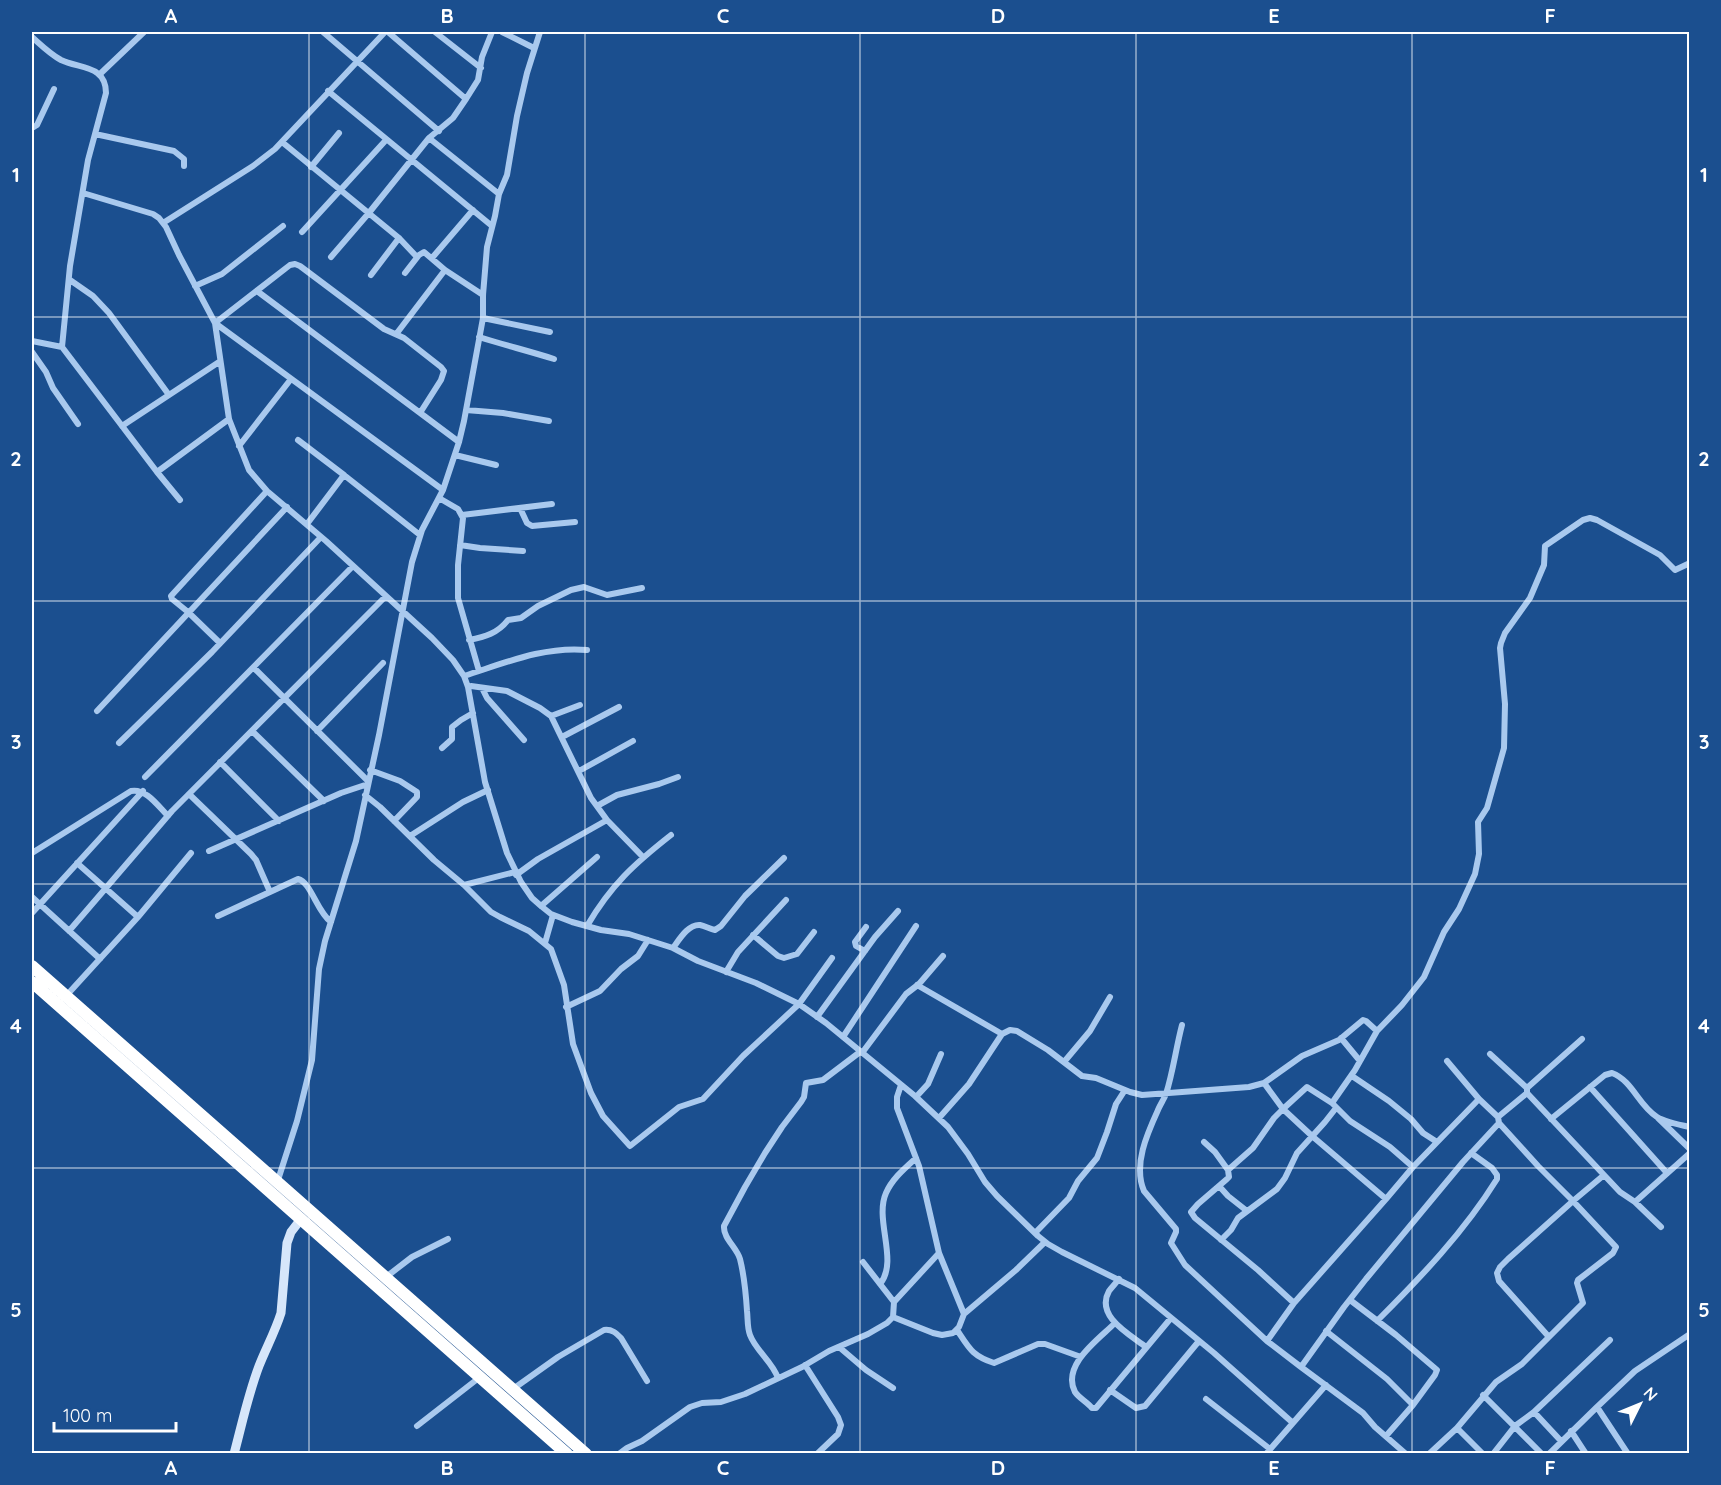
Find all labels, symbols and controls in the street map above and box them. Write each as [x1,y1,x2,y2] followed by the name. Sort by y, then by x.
[165,3,178,28] text: A
[440,3,454,28] text: B
[717,3,730,28] text: C
[991,3,1005,28] text: D
[1268,3,1280,28] text: E
[1544,3,1556,28] text: F
[12,162,20,187] text: 1
[1700,162,1708,187] text: 1
[10,446,22,471] text: 2
[1698,446,1710,471] text: 2
[11,729,21,754] text: 3
[1699,729,1709,754] text: 3
[10,1013,22,1038] text: 4
[1698,1013,1710,1038] text: 4
[10,1297,22,1322] text: 5
[1698,1297,1710,1322] text: 5
[1610,1374,1670,1434] north arrow
[1640,1383,1662,1405] text: N
[54,1395,176,1433] scale bar
[63,1404,112,1427] text: 100 m
[165,1455,178,1480] text: A
[440,1455,454,1480] text: B
[717,1455,730,1480] text: C
[991,1455,1005,1480] text: D
[1268,1455,1280,1480] text: E
[1544,1455,1556,1480] text: F

